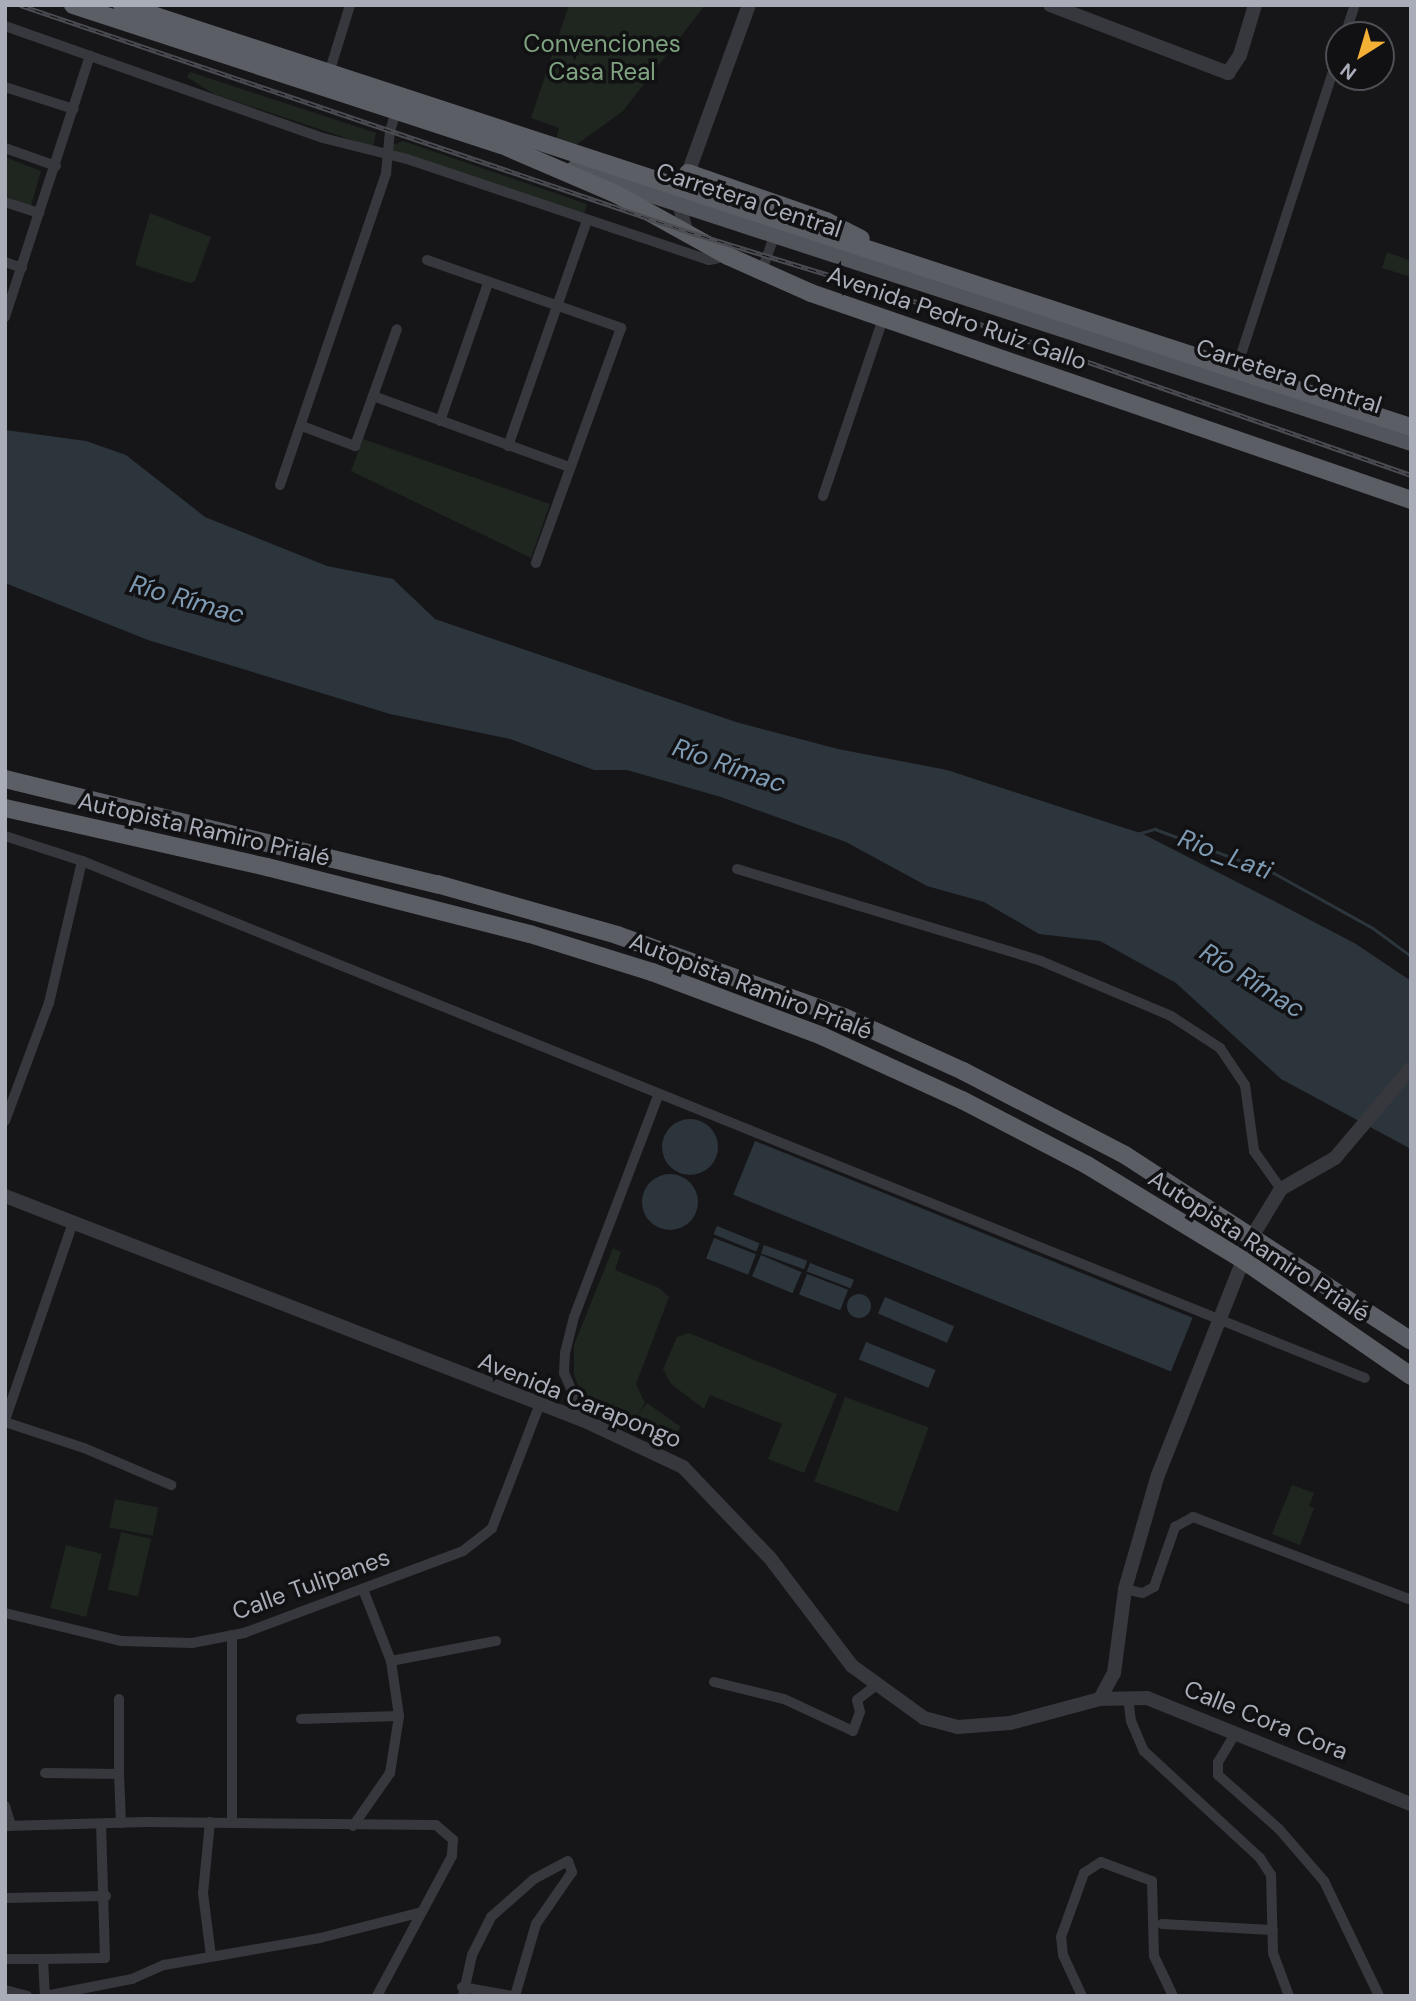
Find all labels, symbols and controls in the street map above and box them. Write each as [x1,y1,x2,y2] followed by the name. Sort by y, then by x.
[1325,21,1395,91] north arrow
[523,30,681,86] park label: Convenciones Casa Real
[1335,57,1361,86] text: N
[653,156,845,244] street label: Carretera Central
[823,260,1091,376] street label: Avenida Pedro Ruiz Gallo
[1193,332,1385,420] street label: Carretera Central
[126,569,248,631] water label: Río Rímac
[668,732,790,800] water label: Río Rímac
[75,786,333,872] street label: Autopista Ramiro Prialé
[1174,823,1276,887] water label: Rio_Lati
[626,926,876,1046] street label: Autopista Ramiro Prialé
[1194,937,1310,1025] water label: Río Rímac
[1143,1164,1375,1328] street label: Autopista Ramiro Prialé
[474,1346,686,1454] street label: Avenida Carapongo
[228,1542,394,1626] street label: Calle Tulipanes
[1180,1674,1352,1766] street label: Calle Cora Cora

